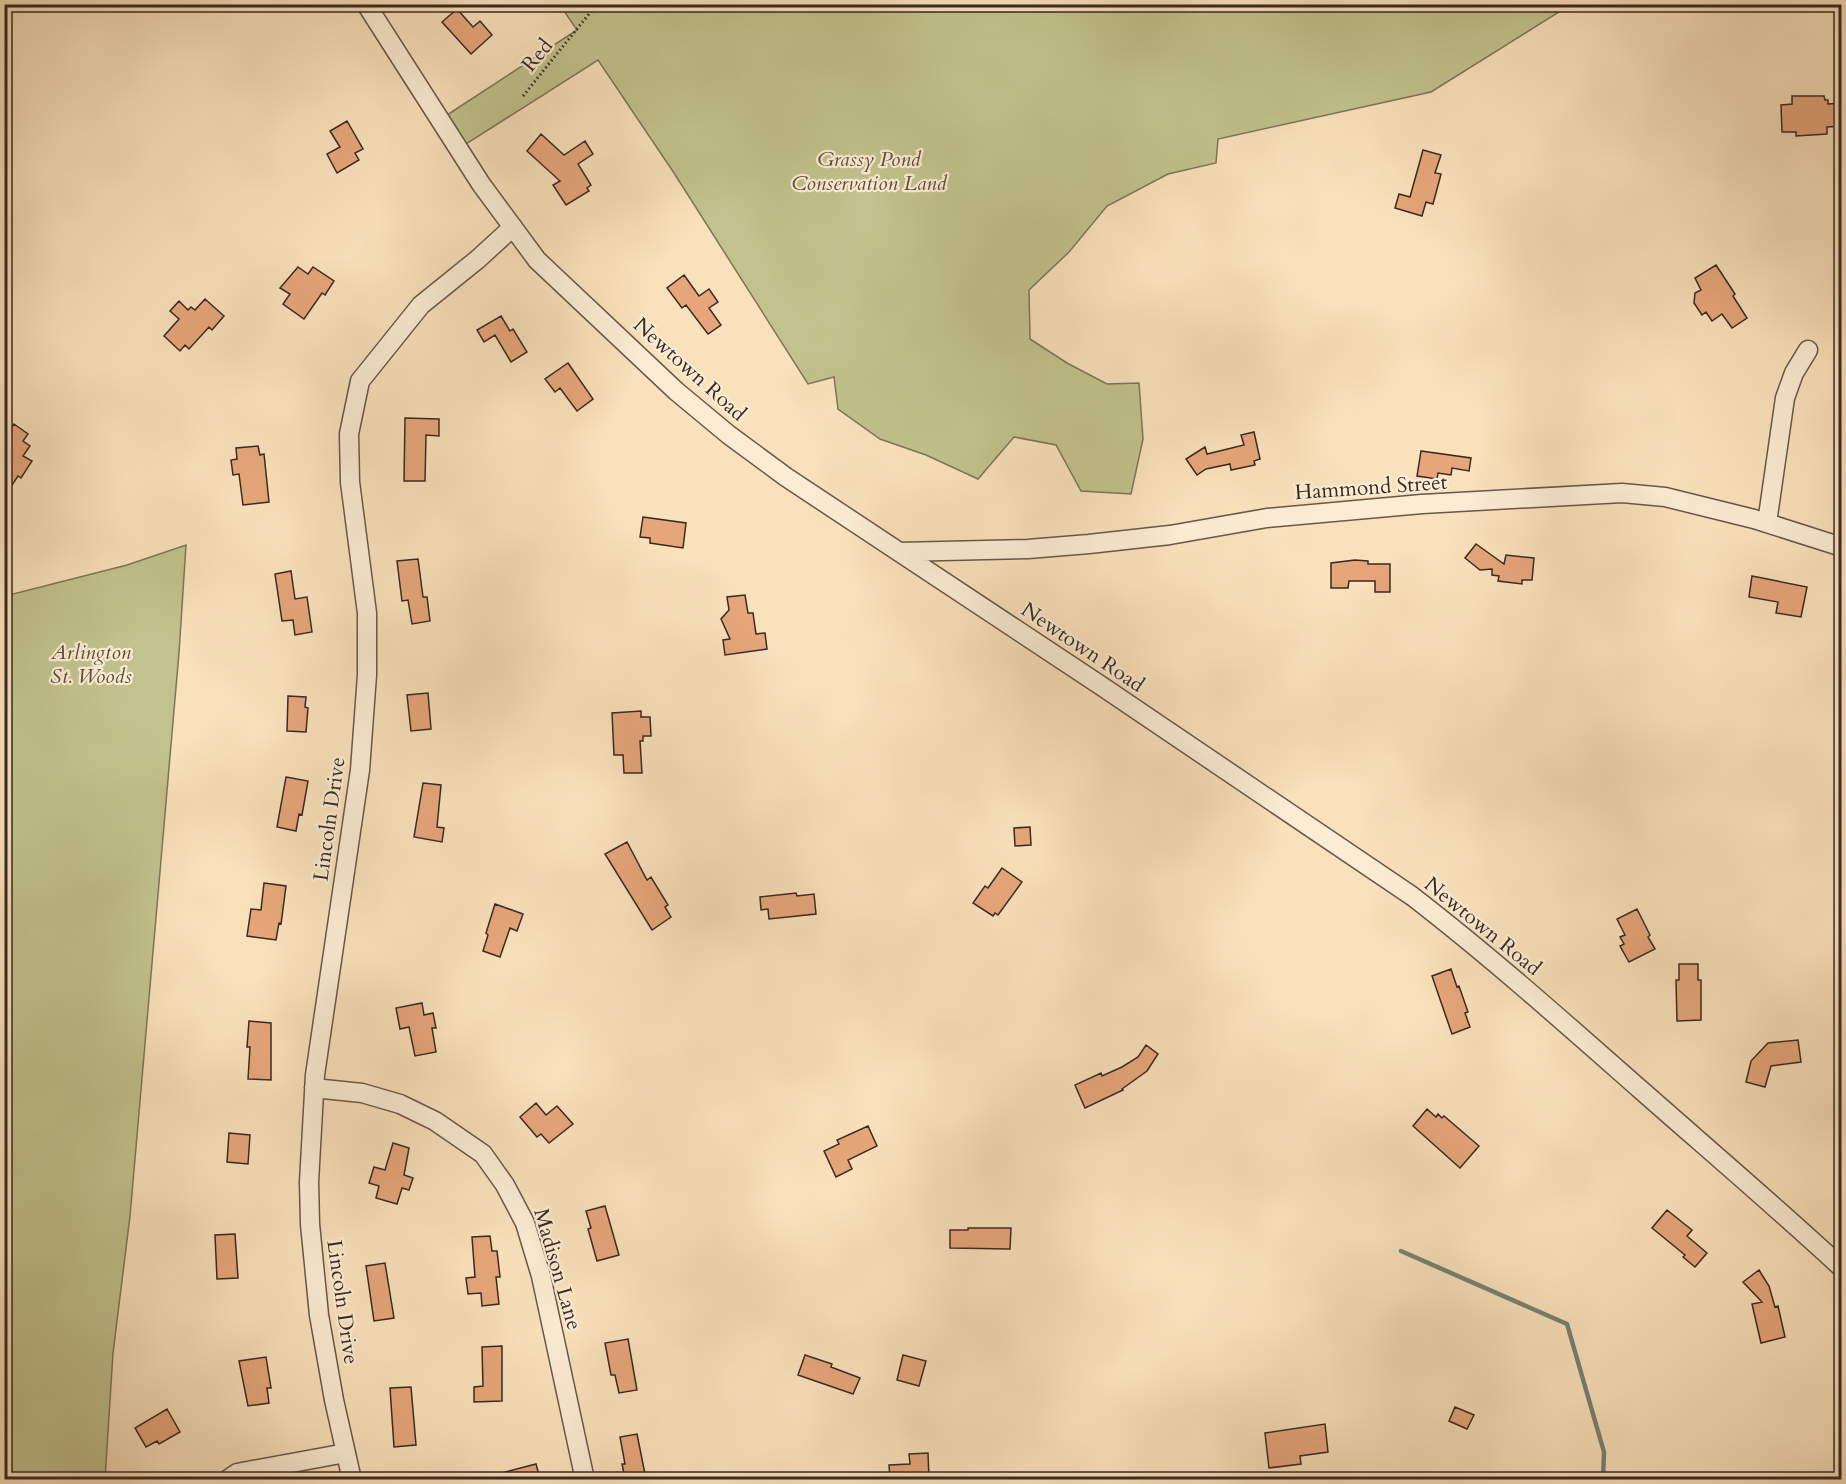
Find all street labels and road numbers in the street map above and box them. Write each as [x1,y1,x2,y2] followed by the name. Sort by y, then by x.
[515,32,560,78] street label: Red
[627,311,752,428] street label: Newtown Road
[1294,468,1449,507] street label: Hammond Street
[1015,595,1150,699] street label: Newtown Road
[306,755,353,883] street label: Lincoln Drive
[1418,870,1547,983] street label: Newtown Road
[526,1205,589,1333] street label: Madison Lane
[319,1238,366,1366] street label: Lincoln Drive

